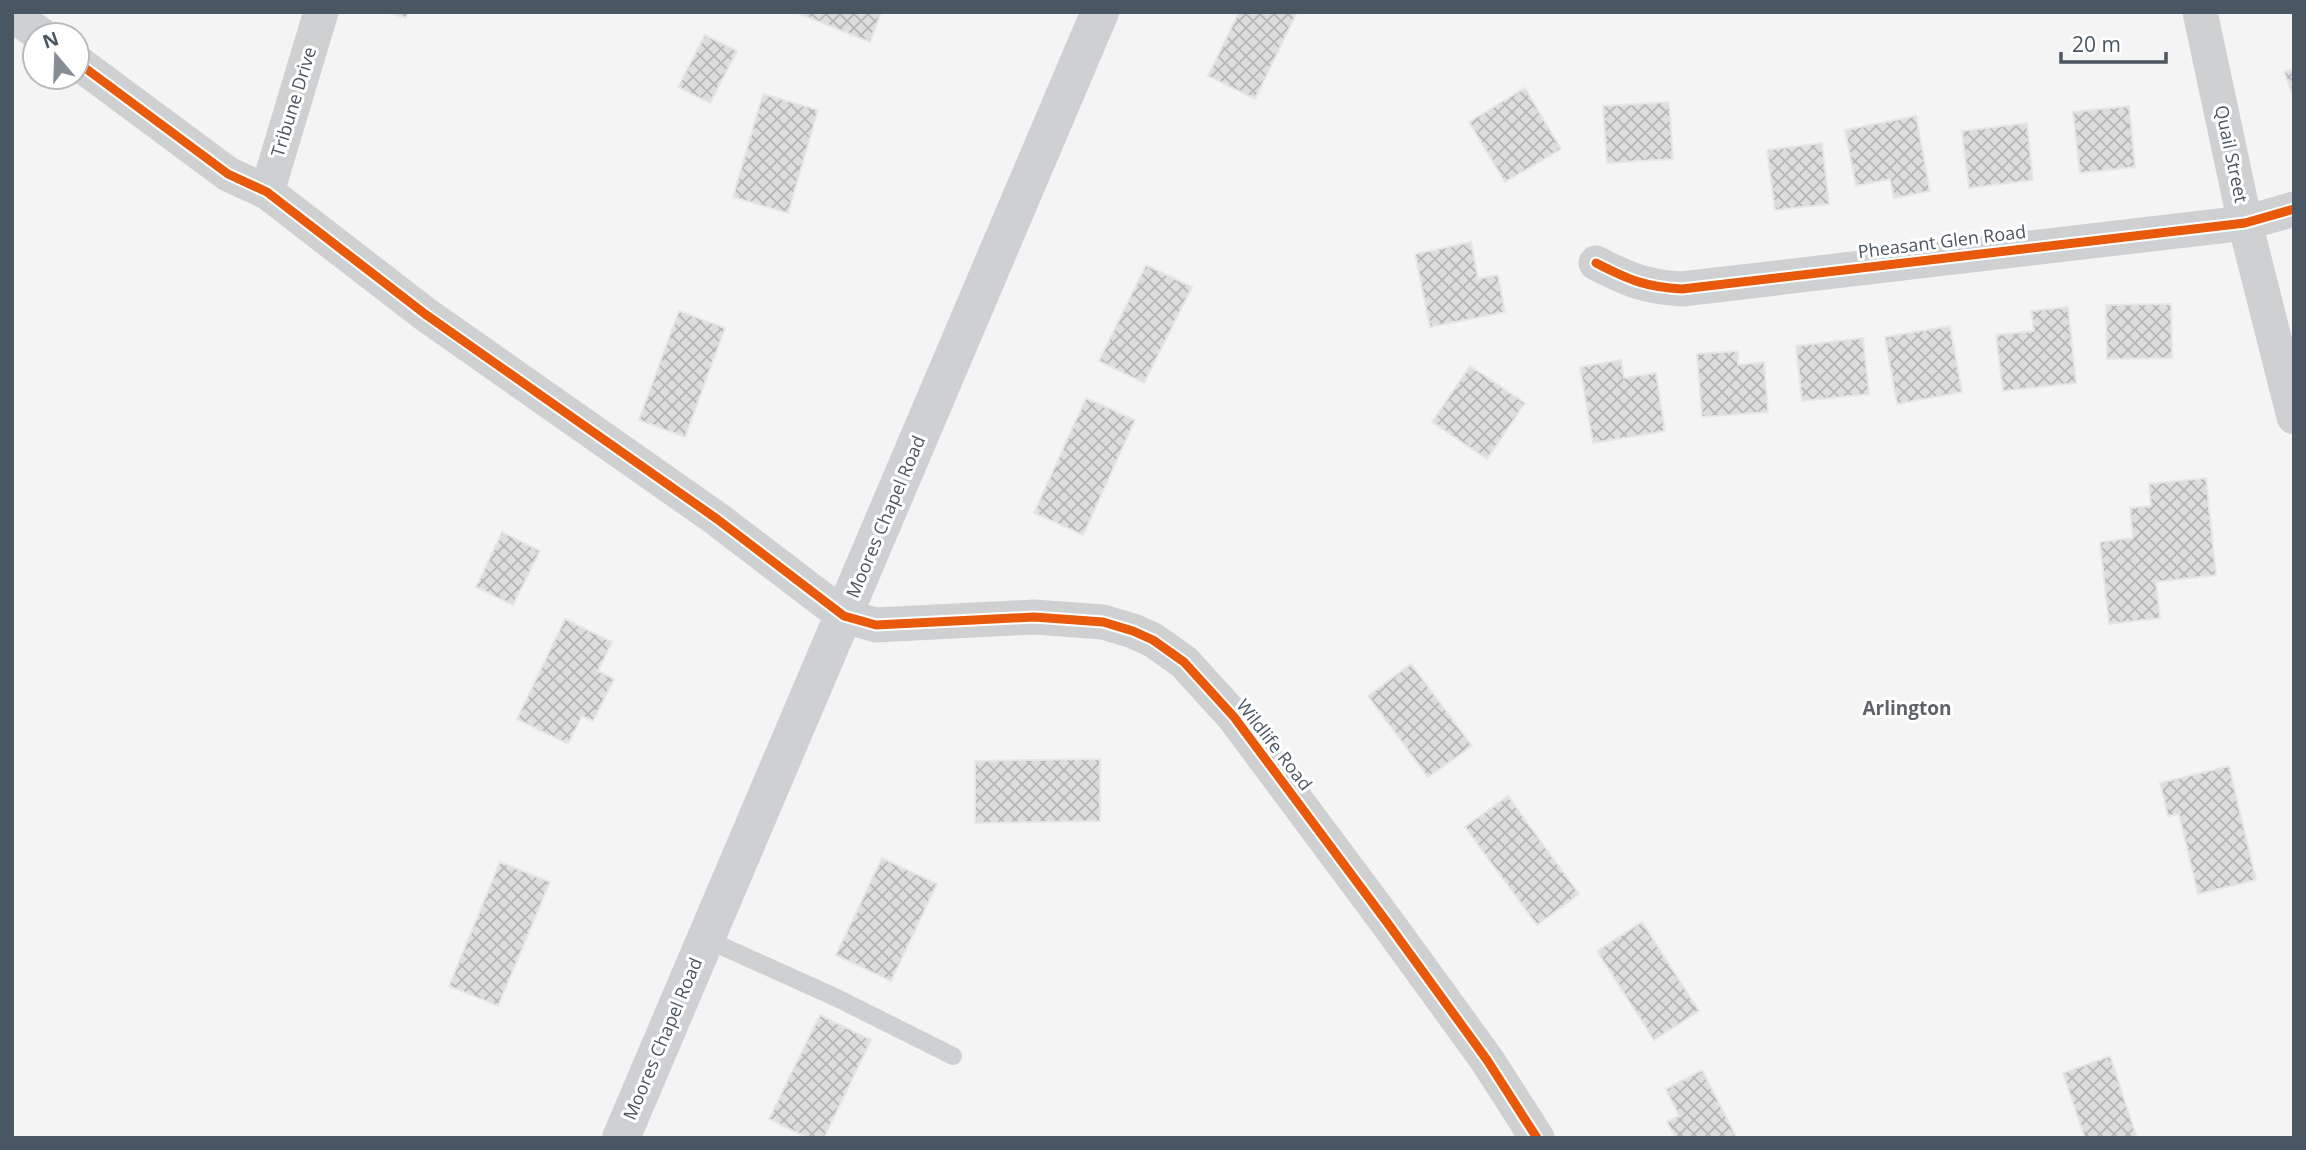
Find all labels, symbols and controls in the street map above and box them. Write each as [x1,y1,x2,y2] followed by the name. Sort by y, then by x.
[21,21,91,91] north arrow
[2061,21,2166,65] scale bar
[39,25,62,55] text: N
[2072,30,2121,58] text: 20 m
[265,44,321,160] street label: Tribune Drive
[2210,103,2254,205] street label: Quail Street
[1856,219,2027,263] street label: Pheasant Glen Road
[840,432,930,601] street label: Moores Chapel Road
[1232,694,1318,795] street label: Wildlife Road
[1862,695,1952,721] district label: Arlington
[617,954,707,1123] street label: Moores Chapel Road

